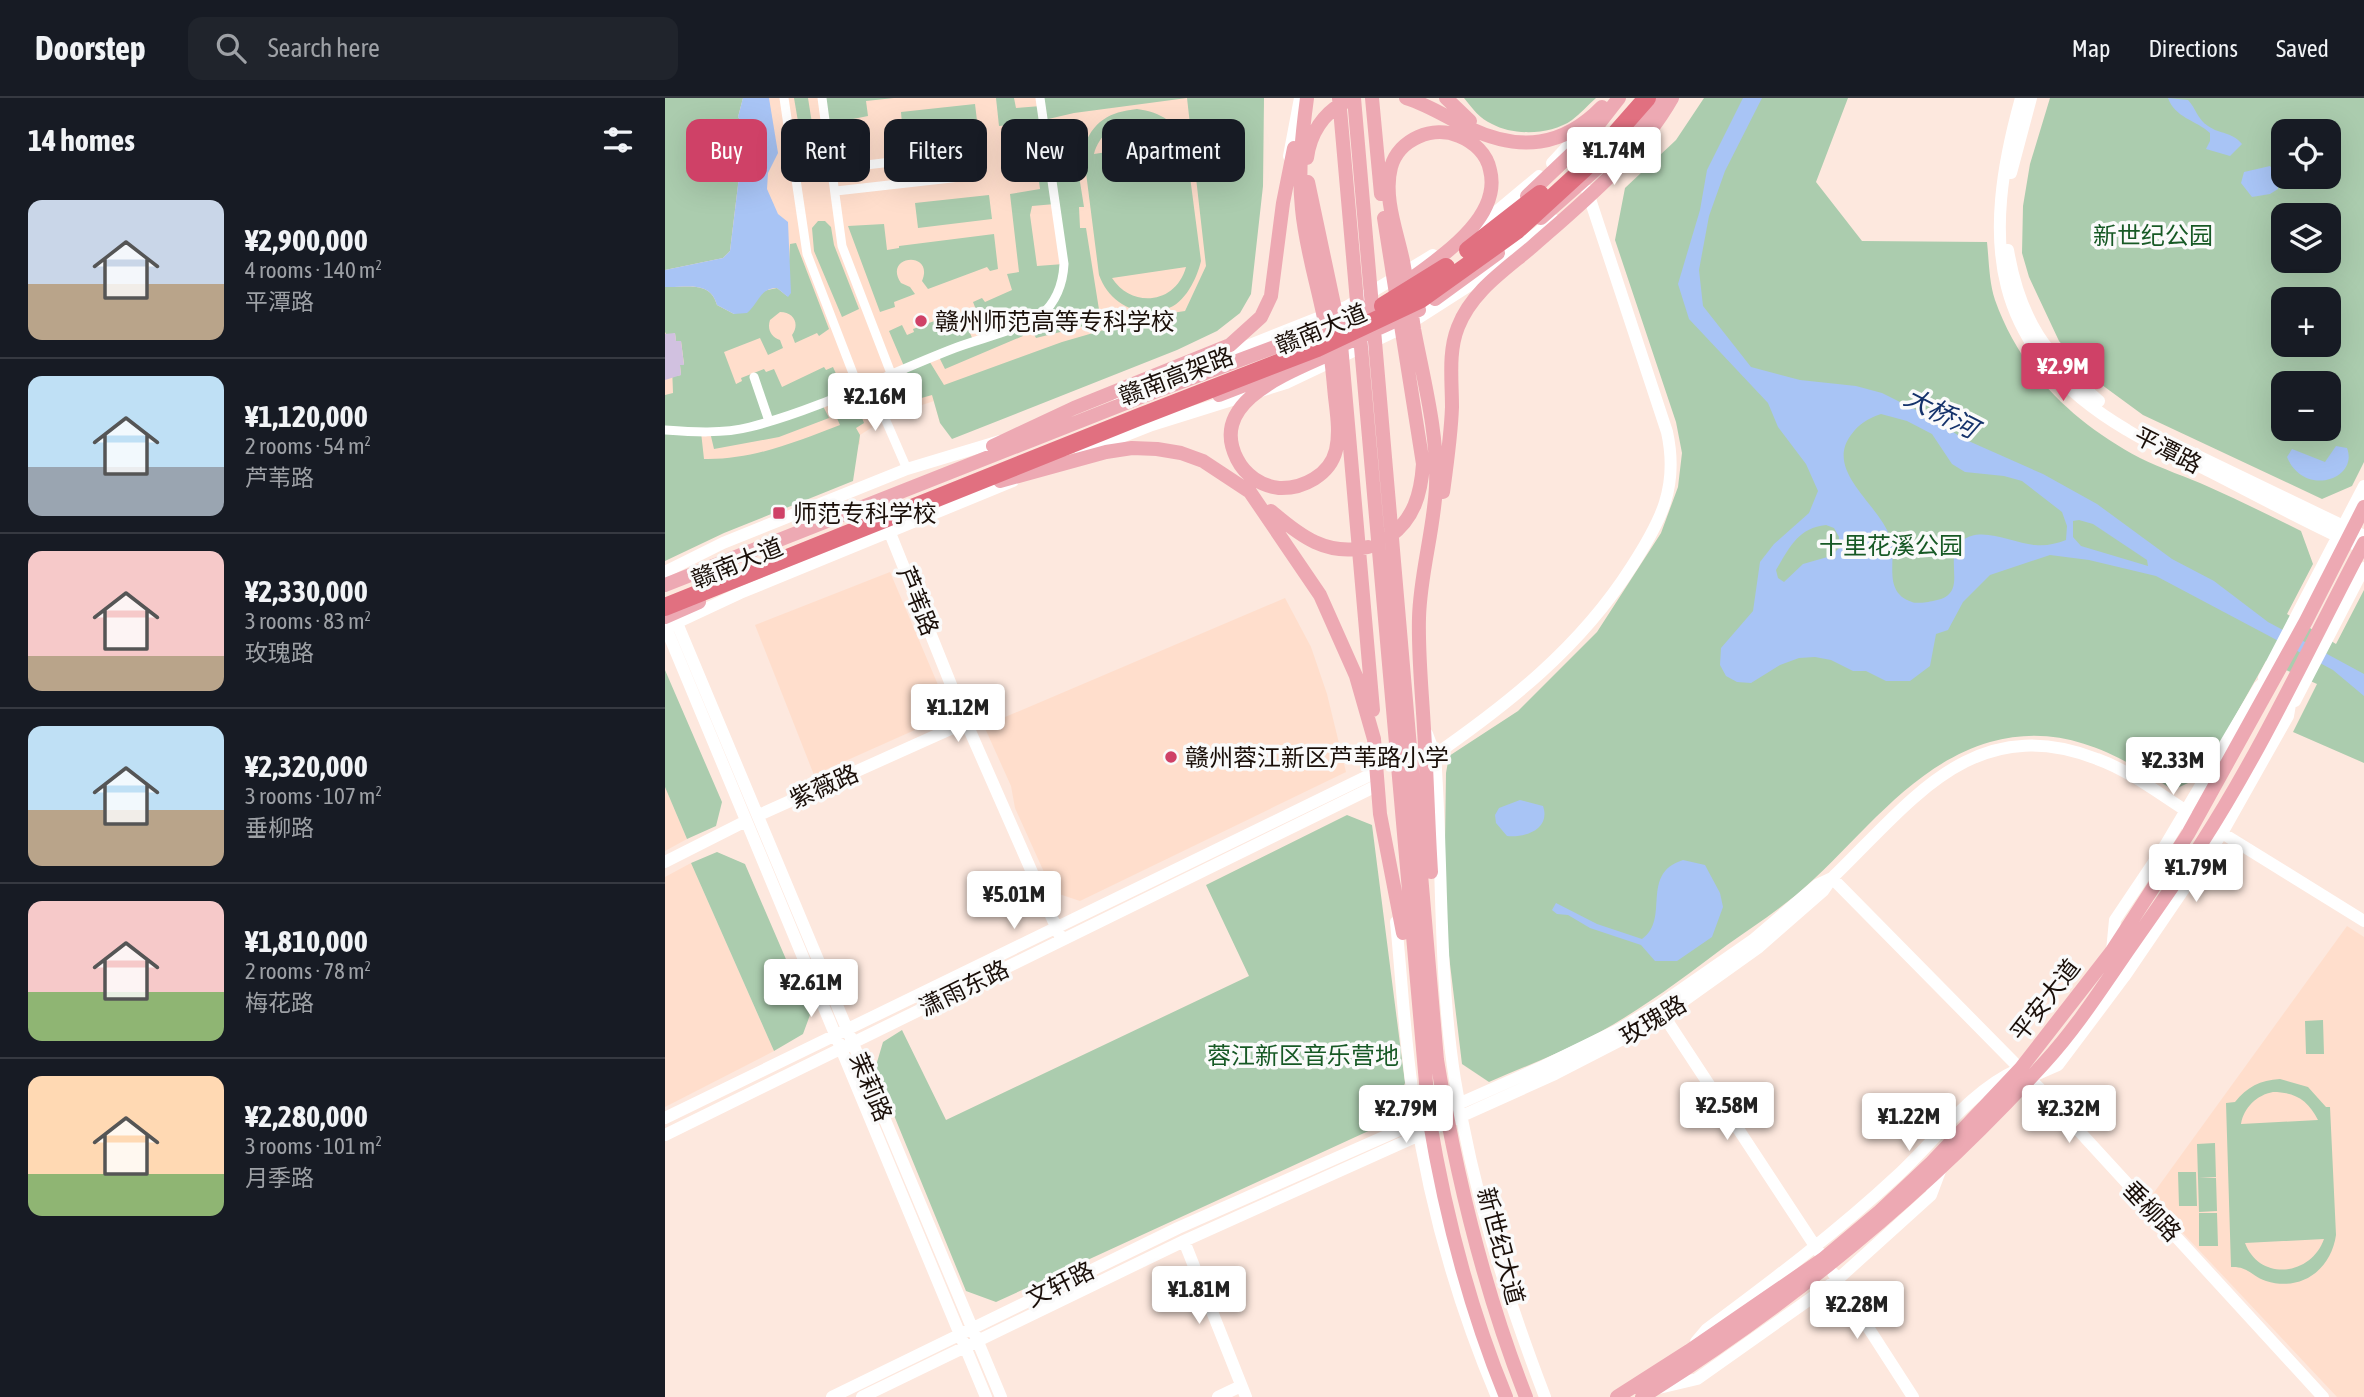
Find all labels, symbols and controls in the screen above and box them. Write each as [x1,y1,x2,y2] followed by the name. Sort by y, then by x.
[188,17,678,80] search box
[35,29,146,67] text: Doorstep
[212,29,250,67] icon: search
[268,33,380,63] text: Search here
[2072,35,2110,62] text: Map
[2148,35,2238,62] text: Directions
[2276,35,2329,62] text: Saved
[686,119,767,182] chip: Buy
[781,119,870,182] chip: Rent
[884,119,987,182] chip: Filters
[1001,119,1088,182] chip: New
[1102,119,1245,182] chip: Apartment
[2271,119,2341,441] map controls
[2271,119,2341,189] button: locate
[599,121,637,159] icon: filters
[28,123,135,157] text: 14 homes
[1557,127,1671,187] pin: ¥1.74M
[1583,137,1645,163] text: ¥1.74M
[2271,203,2341,273] button: layers
[2093,222,2213,249] park label: 新世纪公园
[245,223,368,257] text: ¥2,900,000
[84,228,168,312] icon: home
[245,257,382,283] text: 4 rooms · 140 m²
[2271,287,2341,357] button: +
[245,289,314,315] text: 平潭路
[1271,299,1371,359] street label: 赣南大道
[935,308,1175,335] place label: 赣州师范高等专科学校
[913,313,929,329] marker: 赣州师范高等专科学校
[1115,342,1237,410] street label: 赣南高架路
[2014,344,2112,403] pin: ¥2.9M
[2037,353,2089,379] text: ¥2.9M
[2271,371,2341,441] button: −
[818,374,932,433] pin: ¥2.16M
[1899,382,1987,446] water label: 大桥河
[844,383,906,409] text: ¥2.16M
[245,399,368,433] text: ¥1,120,000
[84,404,168,488] icon: home
[2130,422,2206,478] street label: 平潭路
[245,433,371,459] text: 2 rooms · 54 m²
[245,465,314,491] text: 芦苇路
[793,500,937,527] place label: 师范专科学校
[771,505,787,521] marker: 师范专科学校
[1819,532,1963,559] park label: 十里花溪公园
[687,533,787,593] street label: 赣南大道
[892,563,944,639] street label: 芦苇路
[245,574,368,608] text: ¥2,330,000
[84,579,168,663] icon: home
[245,608,371,634] text: 3 rooms · 83 m²
[245,640,314,666] text: 玫瑰路
[901,684,1015,744] pin: ¥1.12M
[927,694,989,720] text: ¥1.12M
[2116,738,2230,797] pin: ¥2.33M
[1185,744,1449,771] place label: 赣州蓉江新区芦苇路小学
[2142,747,2204,773] text: ¥2.33M
[245,749,368,783] text: ¥2,320,000
[1163,749,1179,765] marker: 赣州蓉江新区芦苇路小学
[84,754,168,838] icon: home
[786,759,862,813] street label: 紫薇路
[245,783,382,809] text: 3 rooms · 107 m²
[245,815,314,841] text: 垂柳路
[2139,844,2253,904] pin: ¥1.79M
[2165,854,2227,880] text: ¥1.79M
[957,872,1071,931] pin: ¥5.01M
[983,881,1045,907] text: ¥5.01M
[245,924,368,958] text: ¥1,810,000
[84,929,168,1013] icon: home
[2005,954,2085,1046] street label: 平安大道
[915,955,1013,1021] street label: 潇雨东路
[245,958,371,984] text: 2 rooms · 78 m²
[754,960,868,1019] pin: ¥2.61M
[780,969,842,995] text: ¥2.61M
[245,990,314,1016] text: 梅花路
[1615,990,1691,1050] street label: 玫瑰路
[1207,1042,1399,1069] park label: 蓉江新区音乐营地
[845,1049,897,1125] street label: 茉莉路
[1670,1082,1784,1142] pin: ¥2.58M
[1349,1086,1463,1145] pin: ¥2.79M
[2012,1086,2126,1145] pin: ¥2.32M
[1696,1092,1758,1118] text: ¥2.58M
[1852,1094,1966,1153] pin: ¥1.22M
[1375,1095,1437,1121] text: ¥2.79M
[2038,1095,2100,1121] text: ¥2.32M
[245,1099,368,1133] text: ¥2,280,000
[1878,1103,1940,1129] text: ¥1.22M
[84,1104,168,1188] icon: home
[245,1133,382,1159] text: 3 rooms · 101 m²
[245,1165,314,1191] text: 月季路
[2118,1175,2186,1247] street label: 垂柳路
[1472,1185,1530,1307] street label: 新世纪大道
[1022,1256,1098,1312] street label: 文轩路
[1142,1266,1256,1326] pin: ¥1.81M
[1168,1276,1230,1302] text: ¥1.81M
[1800,1282,1914,1341] pin: ¥2.28M
[1826,1291,1888,1317] text: ¥2.28M

